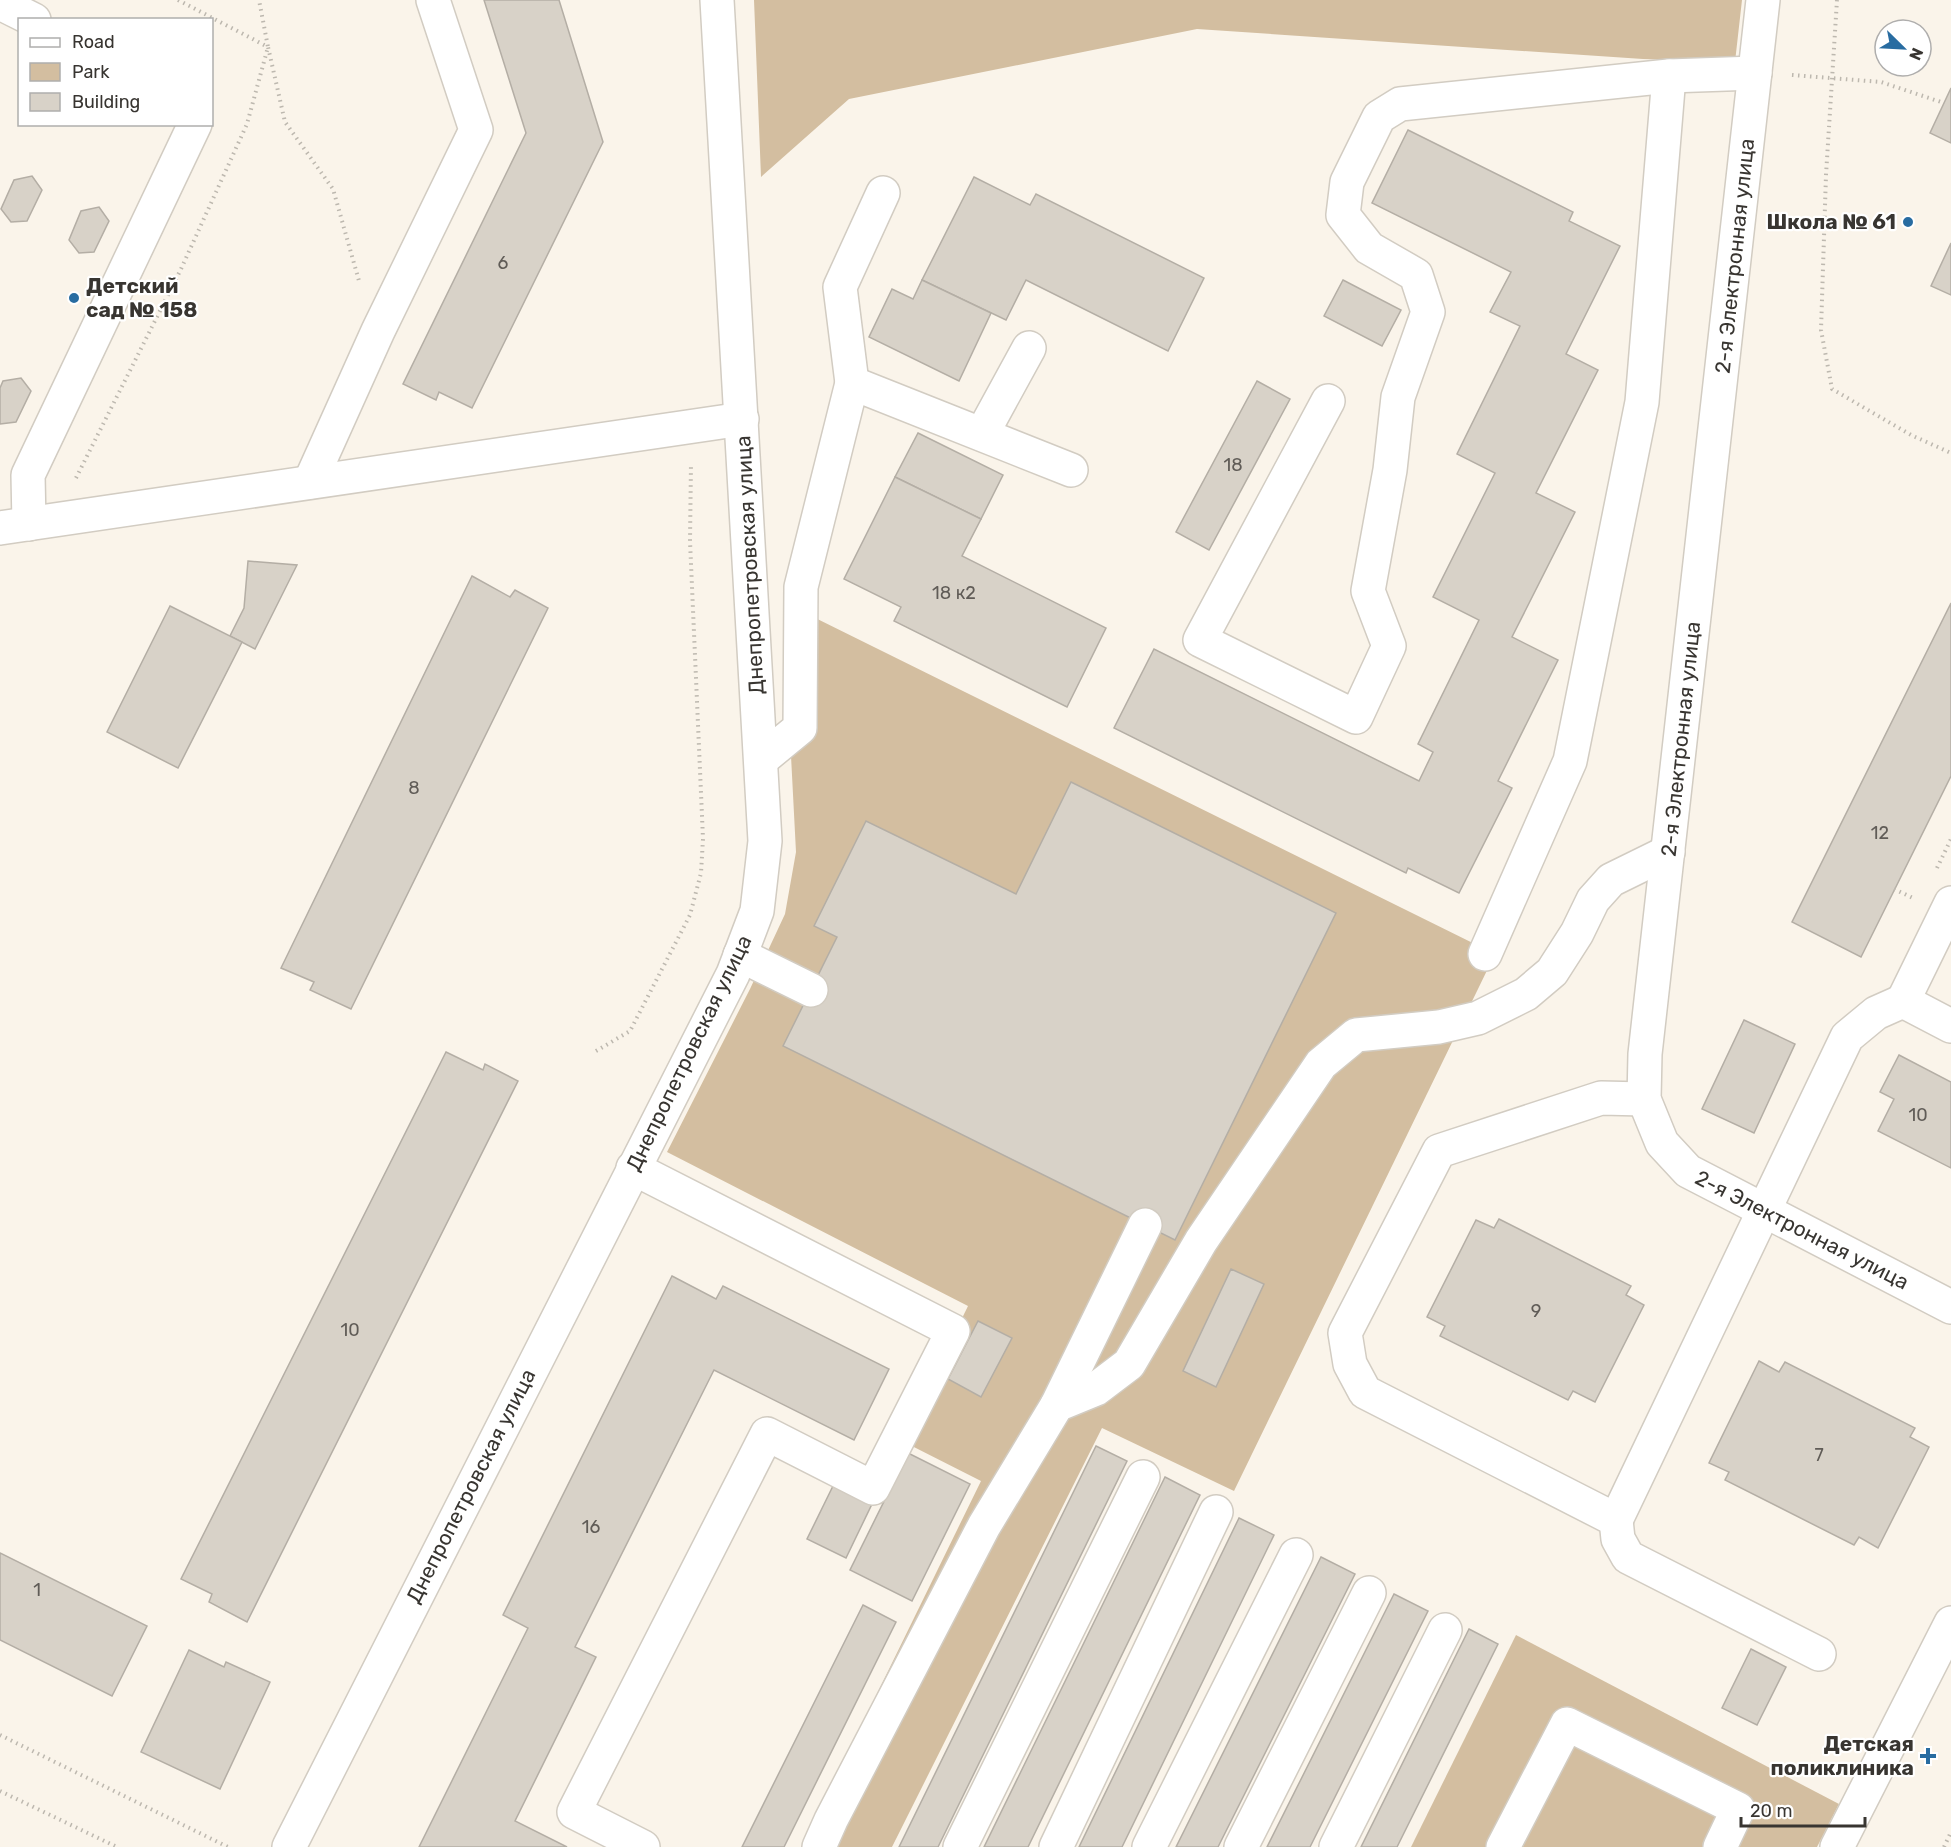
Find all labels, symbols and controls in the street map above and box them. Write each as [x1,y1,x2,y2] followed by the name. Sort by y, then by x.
[18,18,213,126] legend
[1873,18,1933,78] north arrow
[72,31,115,53] text: Road
[1905,45,1927,63] text: N
[72,61,110,83] text: Park
[72,91,140,113] text: Building
[1710,137,1759,375] street label: 2-я Электронная улица
[1767,209,1896,234] place label: Школа № 61
[1901,215,1915,229] marker: Школа № 61
[498,252,509,274] house number: 6
[86,273,197,322] place label: Детский сад № 158
[67,291,81,305] marker: Детский сад № 158
[730,435,769,695] street label: Днепропетровская улица
[1223,454,1243,476] house number: 18
[932,582,976,604] house number: 18 к2
[1656,620,1705,858] street label: 2-я Электронная улица
[408,777,420,799] house number: 8
[1871,822,1889,844] house number: 12
[621,931,757,1175] street label: Днепропетровская улица
[1908,1104,1928,1126] house number: 10
[1691,1165,1913,1294] street label: 2-я Электронная улица
[1531,1300,1541,1322] house number: 9
[340,1319,360,1341] house number: 10
[401,1365,541,1607] street label: Днепропетровская улица
[1814,1444,1824,1466] house number: 7
[582,1516,600,1538] house number: 16
[33,1579,41,1601] house number: 1
[1770,1731,1914,1780] place label: Детская поликлиника
[1919,1747,1937,1765] marker: Детская поликлиника
[1741,1790,1866,1828] scale bar
[1750,1800,1792,1822] text: 20 m

